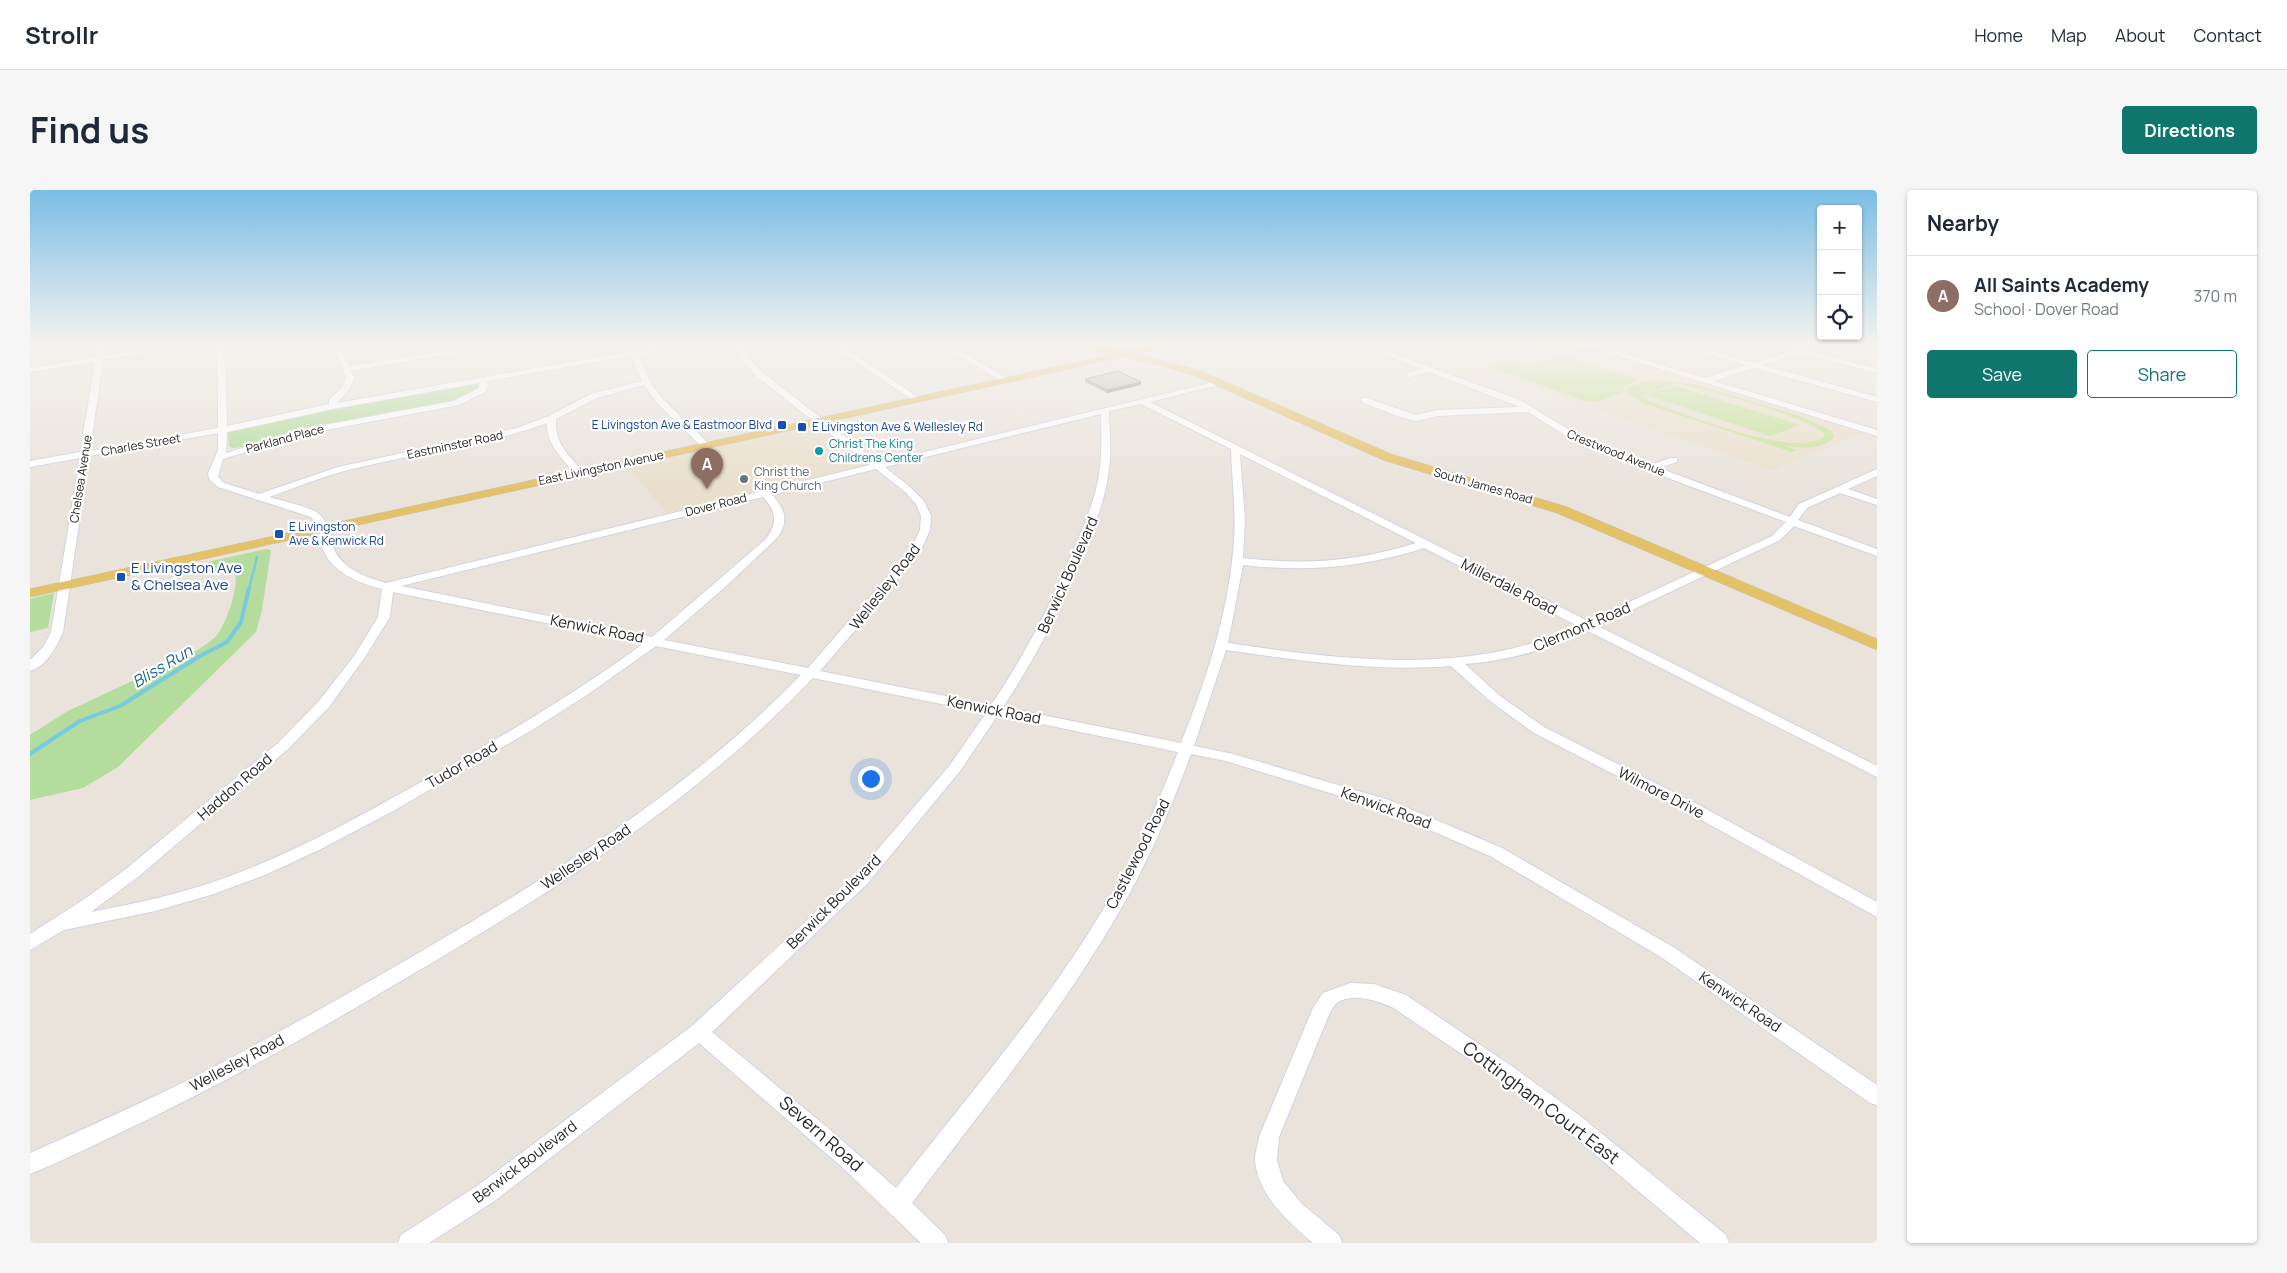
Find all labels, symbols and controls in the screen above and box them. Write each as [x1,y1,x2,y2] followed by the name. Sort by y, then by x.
[25,18,98,51] text: Strollr
[1974,23,2023,47] text: Home
[2051,23,2087,47] text: Map
[2115,23,2165,47] text: About
[2193,23,2262,47] text: Contact
[30,106,149,154] text: Find us
[2122,106,2257,154] button: Directions
[1817,205,1862,340] map controls
[1817,205,1862,250] button: +
[1927,209,1999,237] text: Nearby
[1817,250,1862,295] button: −
[1974,272,2149,298] text: All Saints Academy
[1938,285,1948,307] text: A
[2194,285,2237,307] text: 370 m
[1817,295,1862,340] button: locate
[1974,298,2119,320] text: School · Dover Road
[1927,350,2077,398] button: Save
[2087,350,2237,398] button: Share
[592,416,772,433] place label: E Livingston Ave & Eastmoor Blvd
[812,418,983,435] place label: E Livingston Ave & Wellesley Rd
[776,419,788,431] marker: E Livingston Ave & Eastmoor Blvd
[244,420,326,457] street label: Parkland Place
[796,421,808,433] marker: E Livingston Ave & Wellesley Rd
[1564,425,1668,480] street label: Crestwood Avenue
[405,426,504,463] street label: Eastminster Road
[100,429,182,460] street label: Charles Street
[65,434,96,524] street label: Chelsea Avenue
[829,435,923,466] place label: Christ The King Childrens Center
[813,445,825,457] marker: Christ The King Childrens Center
[537,446,665,489] street label: East Livingston Avenue
[691,448,723,489] pin: A
[754,463,821,494] place label: Christ the King Church
[1432,463,1535,508] street label: South James Road
[738,473,750,485] marker: Christ the King Church
[683,489,748,520] street label: Dover Road
[1032,513,1103,636] street label: Berwick Boulevard
[289,518,384,549] place label: E Livingston Ave & Kenwick Rd
[273,528,285,540] marker: E Livingston Ave & Kenwick Rd
[844,539,925,634] street label: Wellesley Road
[1458,553,1561,620] street label: Millerdale Road
[131,557,242,595] place label: E Livingston Ave & Chelsea Ave
[115,571,127,583] marker: E Livingston Ave & Chelsea Ave
[1530,597,1634,656] street label: Clermont Road
[548,609,646,648] street label: Kenwick Road
[128,639,197,693] water label: Bliss Run
[945,690,1043,729] street label: Kenwick Road
[422,736,501,793] street label: Tudor Road
[193,748,277,825] street label: Haddon Road
[1614,762,1708,823] street label: Wilmore Drive
[858,766,884,792] your location
[1338,781,1434,834] street label: Kenwick Road
[1101,795,1174,913] street label: Castlewood Road
[537,819,635,894] street label: Wellesley Road
[782,850,886,954] street label: Berwick Boulevard
[1695,966,1786,1037] street label: Kenwick Road
[186,1029,288,1096] street label: Wellesley Road
[1458,1035,1625,1169] street label: Cottingham Court East
[775,1090,869,1176] street label: Severn Road
[468,1115,581,1208] street label: Berwick Boulevard

